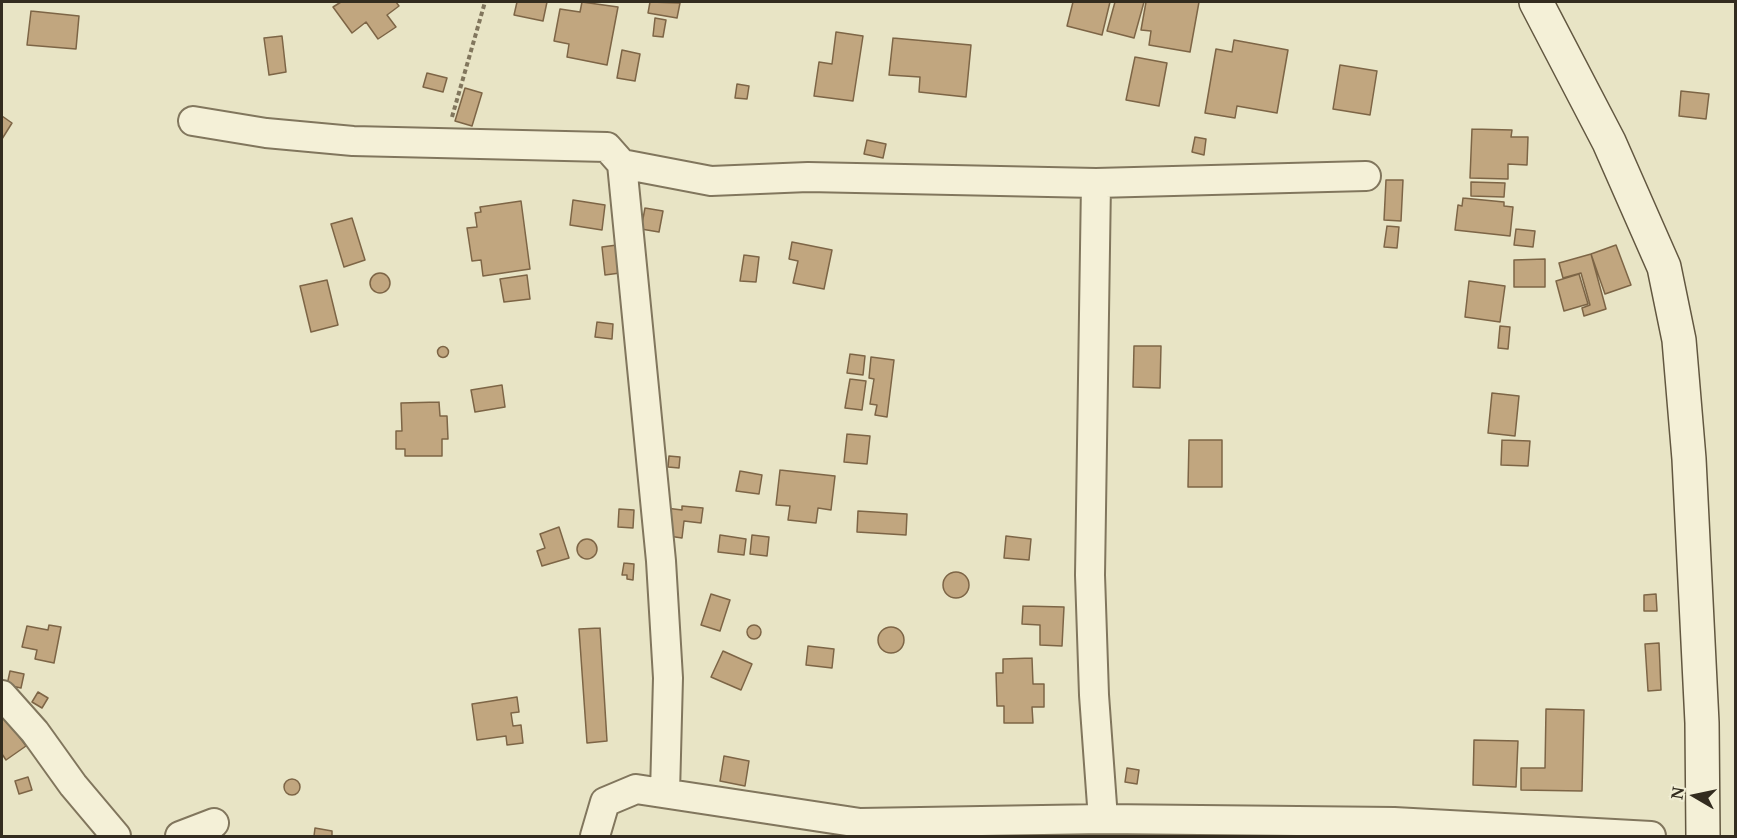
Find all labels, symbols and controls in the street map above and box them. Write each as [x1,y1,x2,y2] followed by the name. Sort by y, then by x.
[1665,766,1725,826] north arrow
[1665,785,1689,801] text: N

